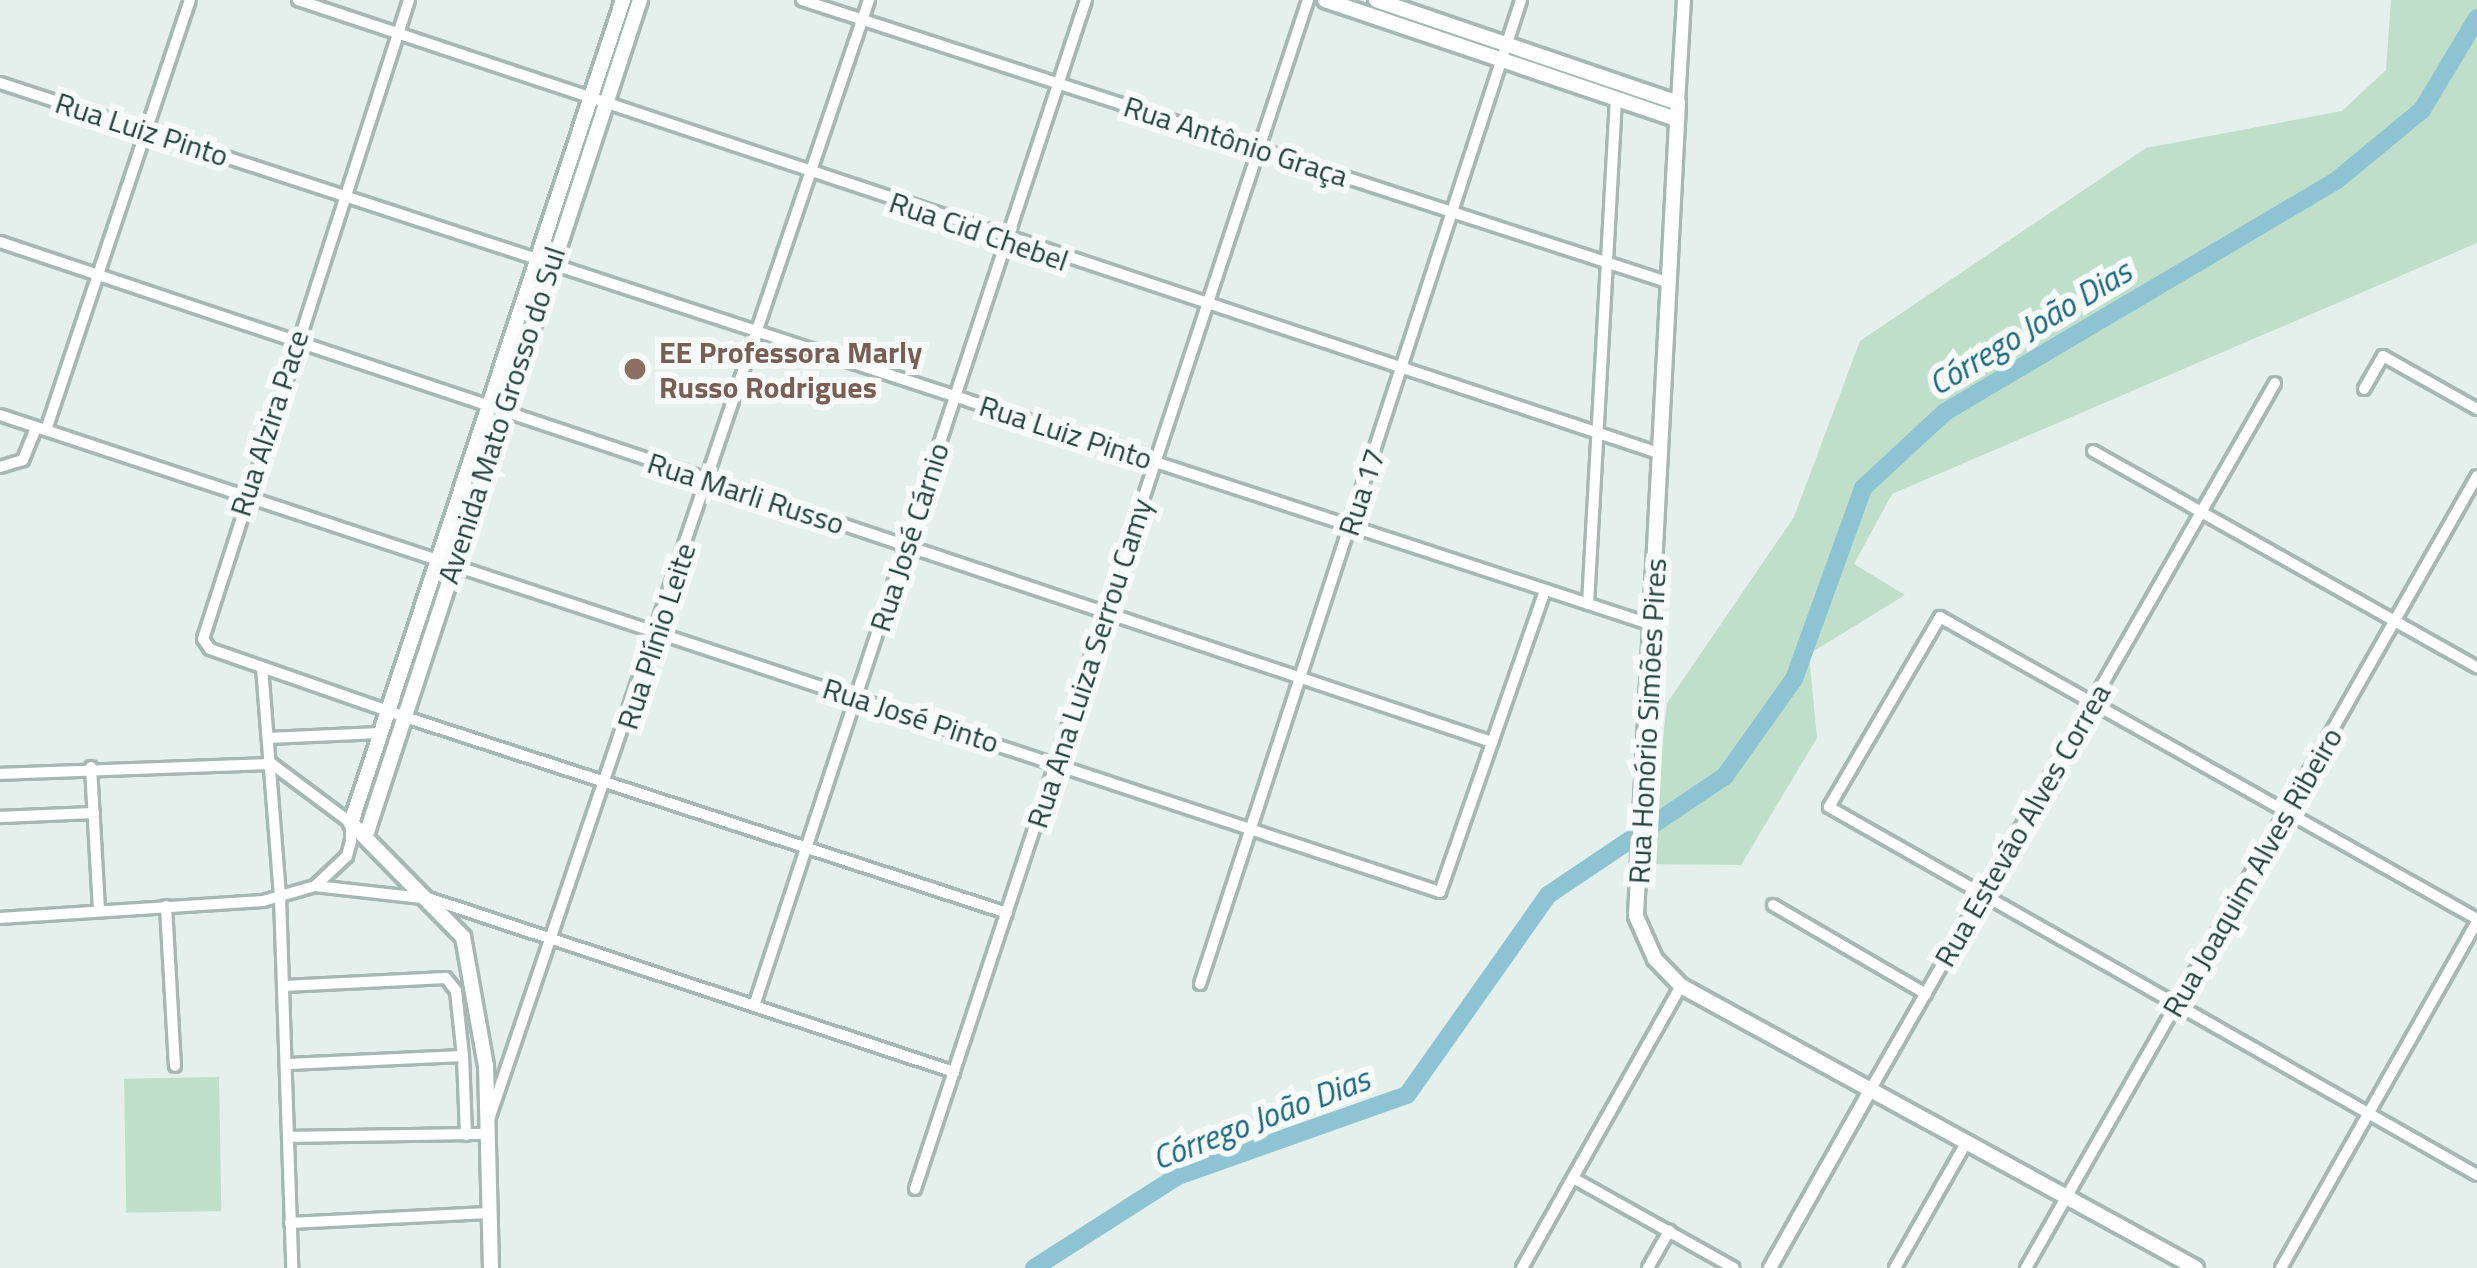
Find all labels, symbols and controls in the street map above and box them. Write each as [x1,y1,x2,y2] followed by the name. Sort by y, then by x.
[51,84,233,174] street label: Rua Luiz Pinto
[1119,88,1353,194] street label: Rua Antônio Graça
[885,184,1073,278] street label: Rua Cid Chebel
[429,242,573,588] street label: Avenida Mato Grosso do Sul
[1921,252,2139,404] water label: Córrego João Dias
[222,325,316,521] street label: Rua Alzira Pace
[659,334,922,404] place label: EE Professora Marly Russo Rodrigues
[622,356,648,382] marker: EE Professora Marly Russo Rodrigues
[975,387,1157,477] street label: Rua Luiz Pinto
[862,438,956,636] street label: Rua José Cárnio
[643,444,849,542] street label: Rua Marli Russo
[1330,444,1392,540] street label: Rua 17
[1019,494,1159,832] street label: Rua Ana Luiza Serrou Camy
[609,538,703,734] street label: Rua Plínio Leite
[1620,557,1674,885] street label: Rua Honório Simões Pires
[819,670,1003,760] street label: Rua José Pinto
[1926,677,2118,973] street label: Rua Estevão Alves Correa
[2154,721,2350,1023] street label: Rua Joaquim Alves Ribeiro
[1147,1059,1375,1179] water label: Córrego João Dias

